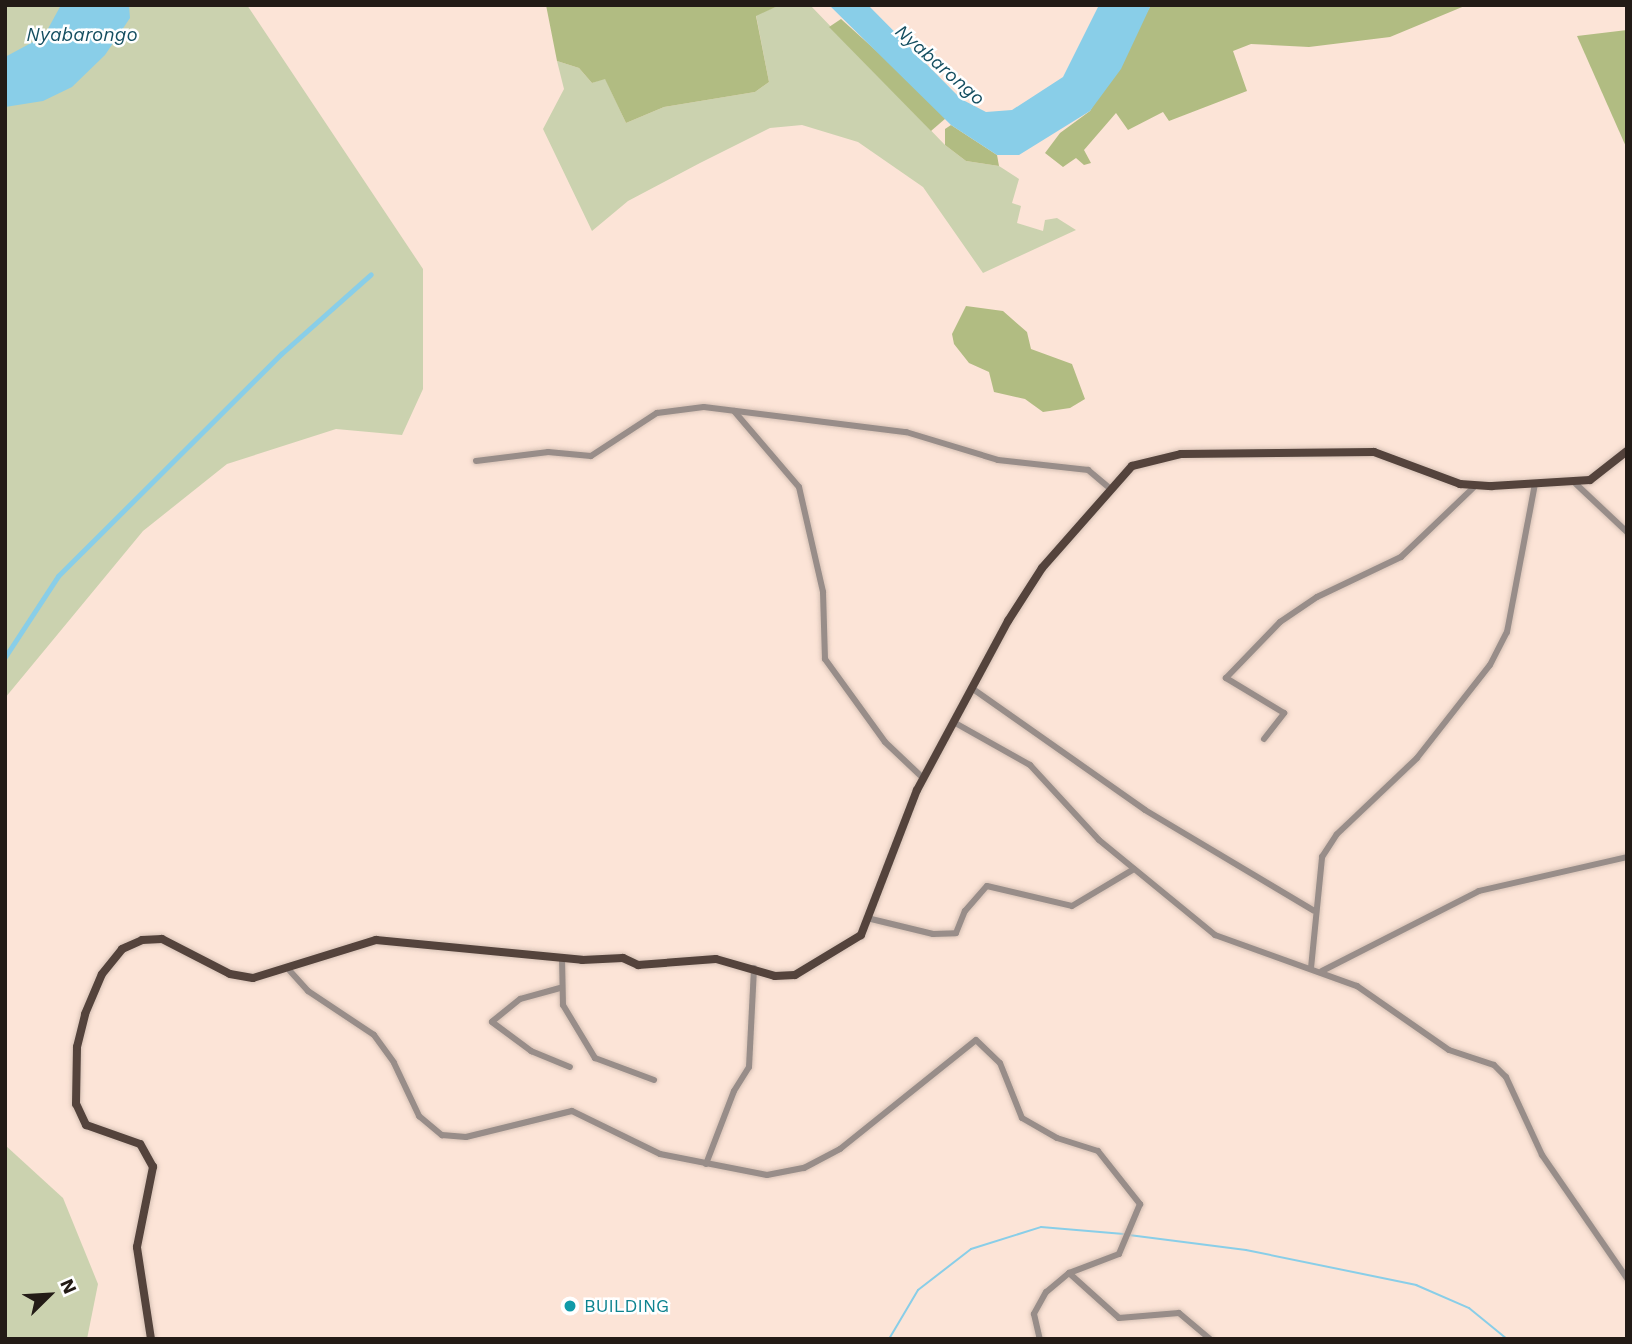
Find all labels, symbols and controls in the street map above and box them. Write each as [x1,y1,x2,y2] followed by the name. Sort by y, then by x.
[890,20,990,110] water label: Nyabarongo
[26,24,138,46] water label: Nyabarongo
[14,1260,84,1330] north arrow
[55,1275,82,1297] text: N
[584,1295,669,1317] place label: BUILDING
[562,1298,578,1314] marker: BUILDING

